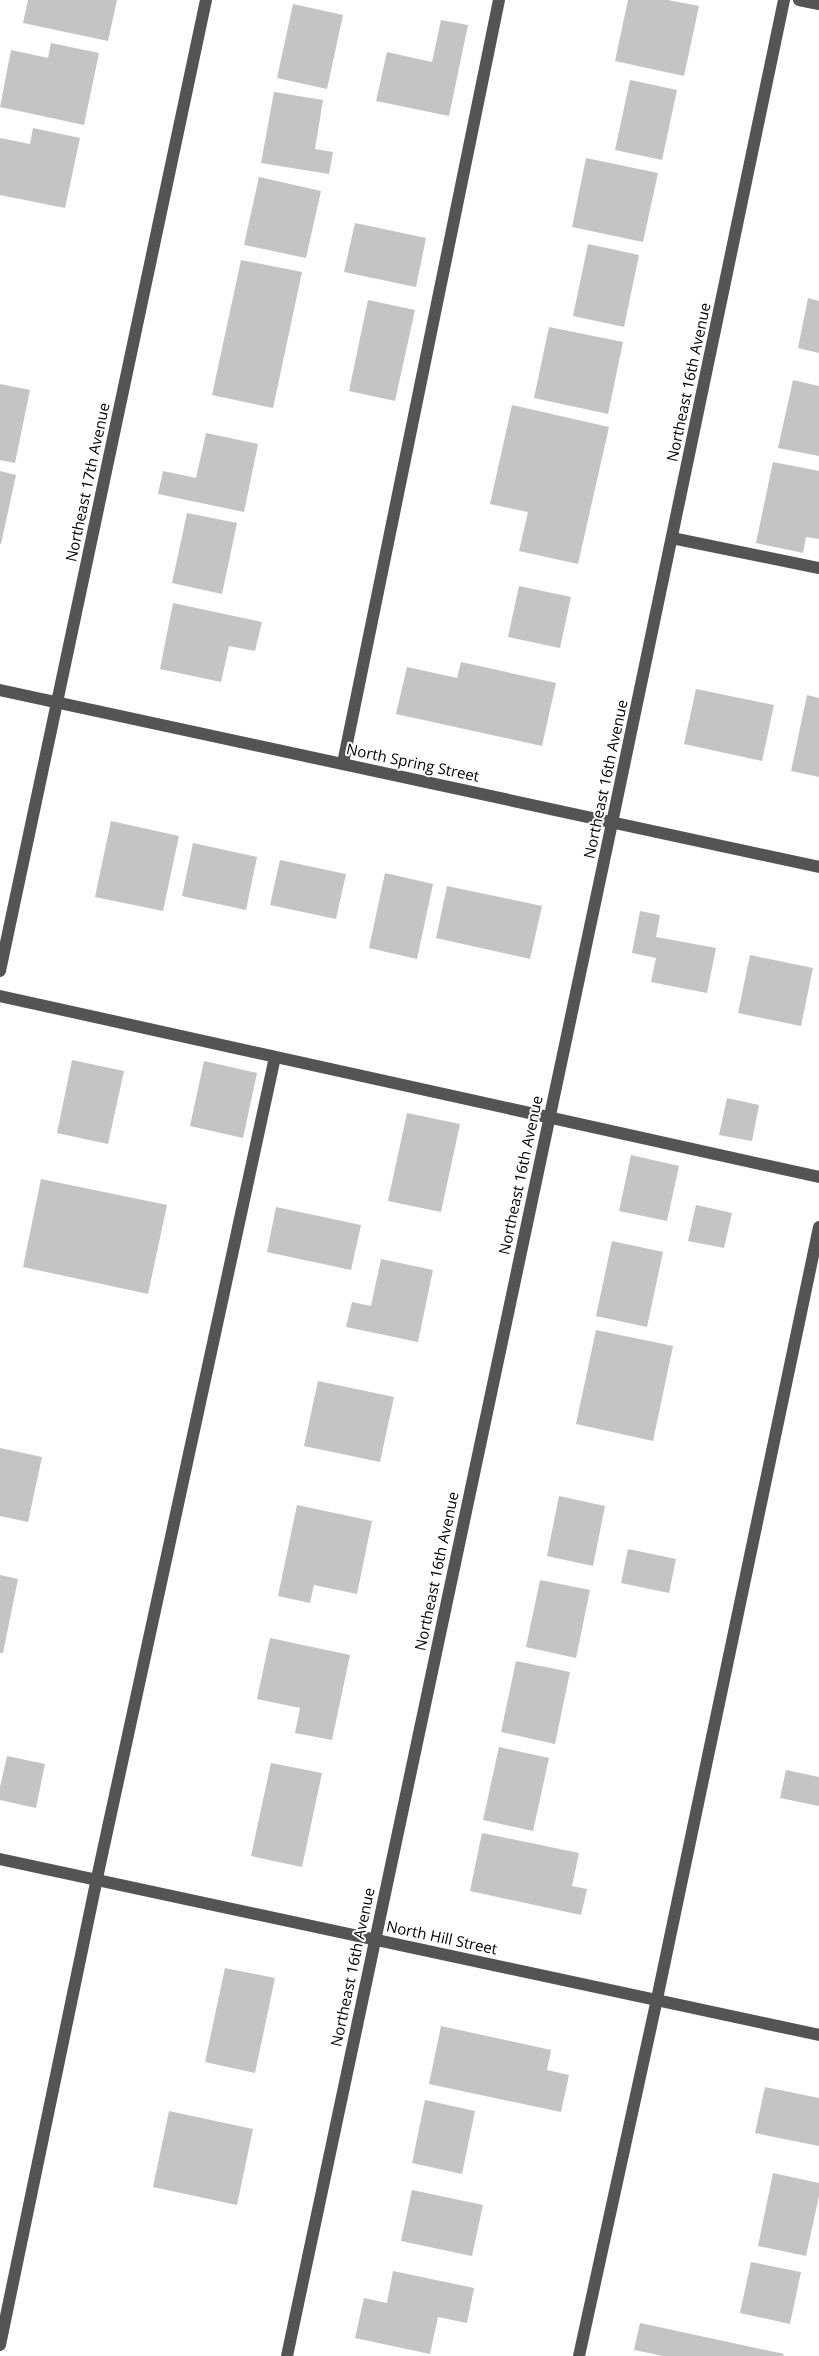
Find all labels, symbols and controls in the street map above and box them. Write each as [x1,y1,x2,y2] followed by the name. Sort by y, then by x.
[661,301,715,463] street label: Northeast 16th Avenue
[60,401,114,563] street label: Northeast 17th Avenue
[578,698,632,860] street label: Northeast 16th Avenue
[345,738,481,786] street label: North Spring Street
[493,1094,547,1256] street label: Northeast 16th Avenue
[409,1490,463,1652] street label: Northeast 16th Avenue
[325,1886,379,2048] street label: Northeast 16th Avenue
[385,1915,499,1959] street label: North Hill Street

